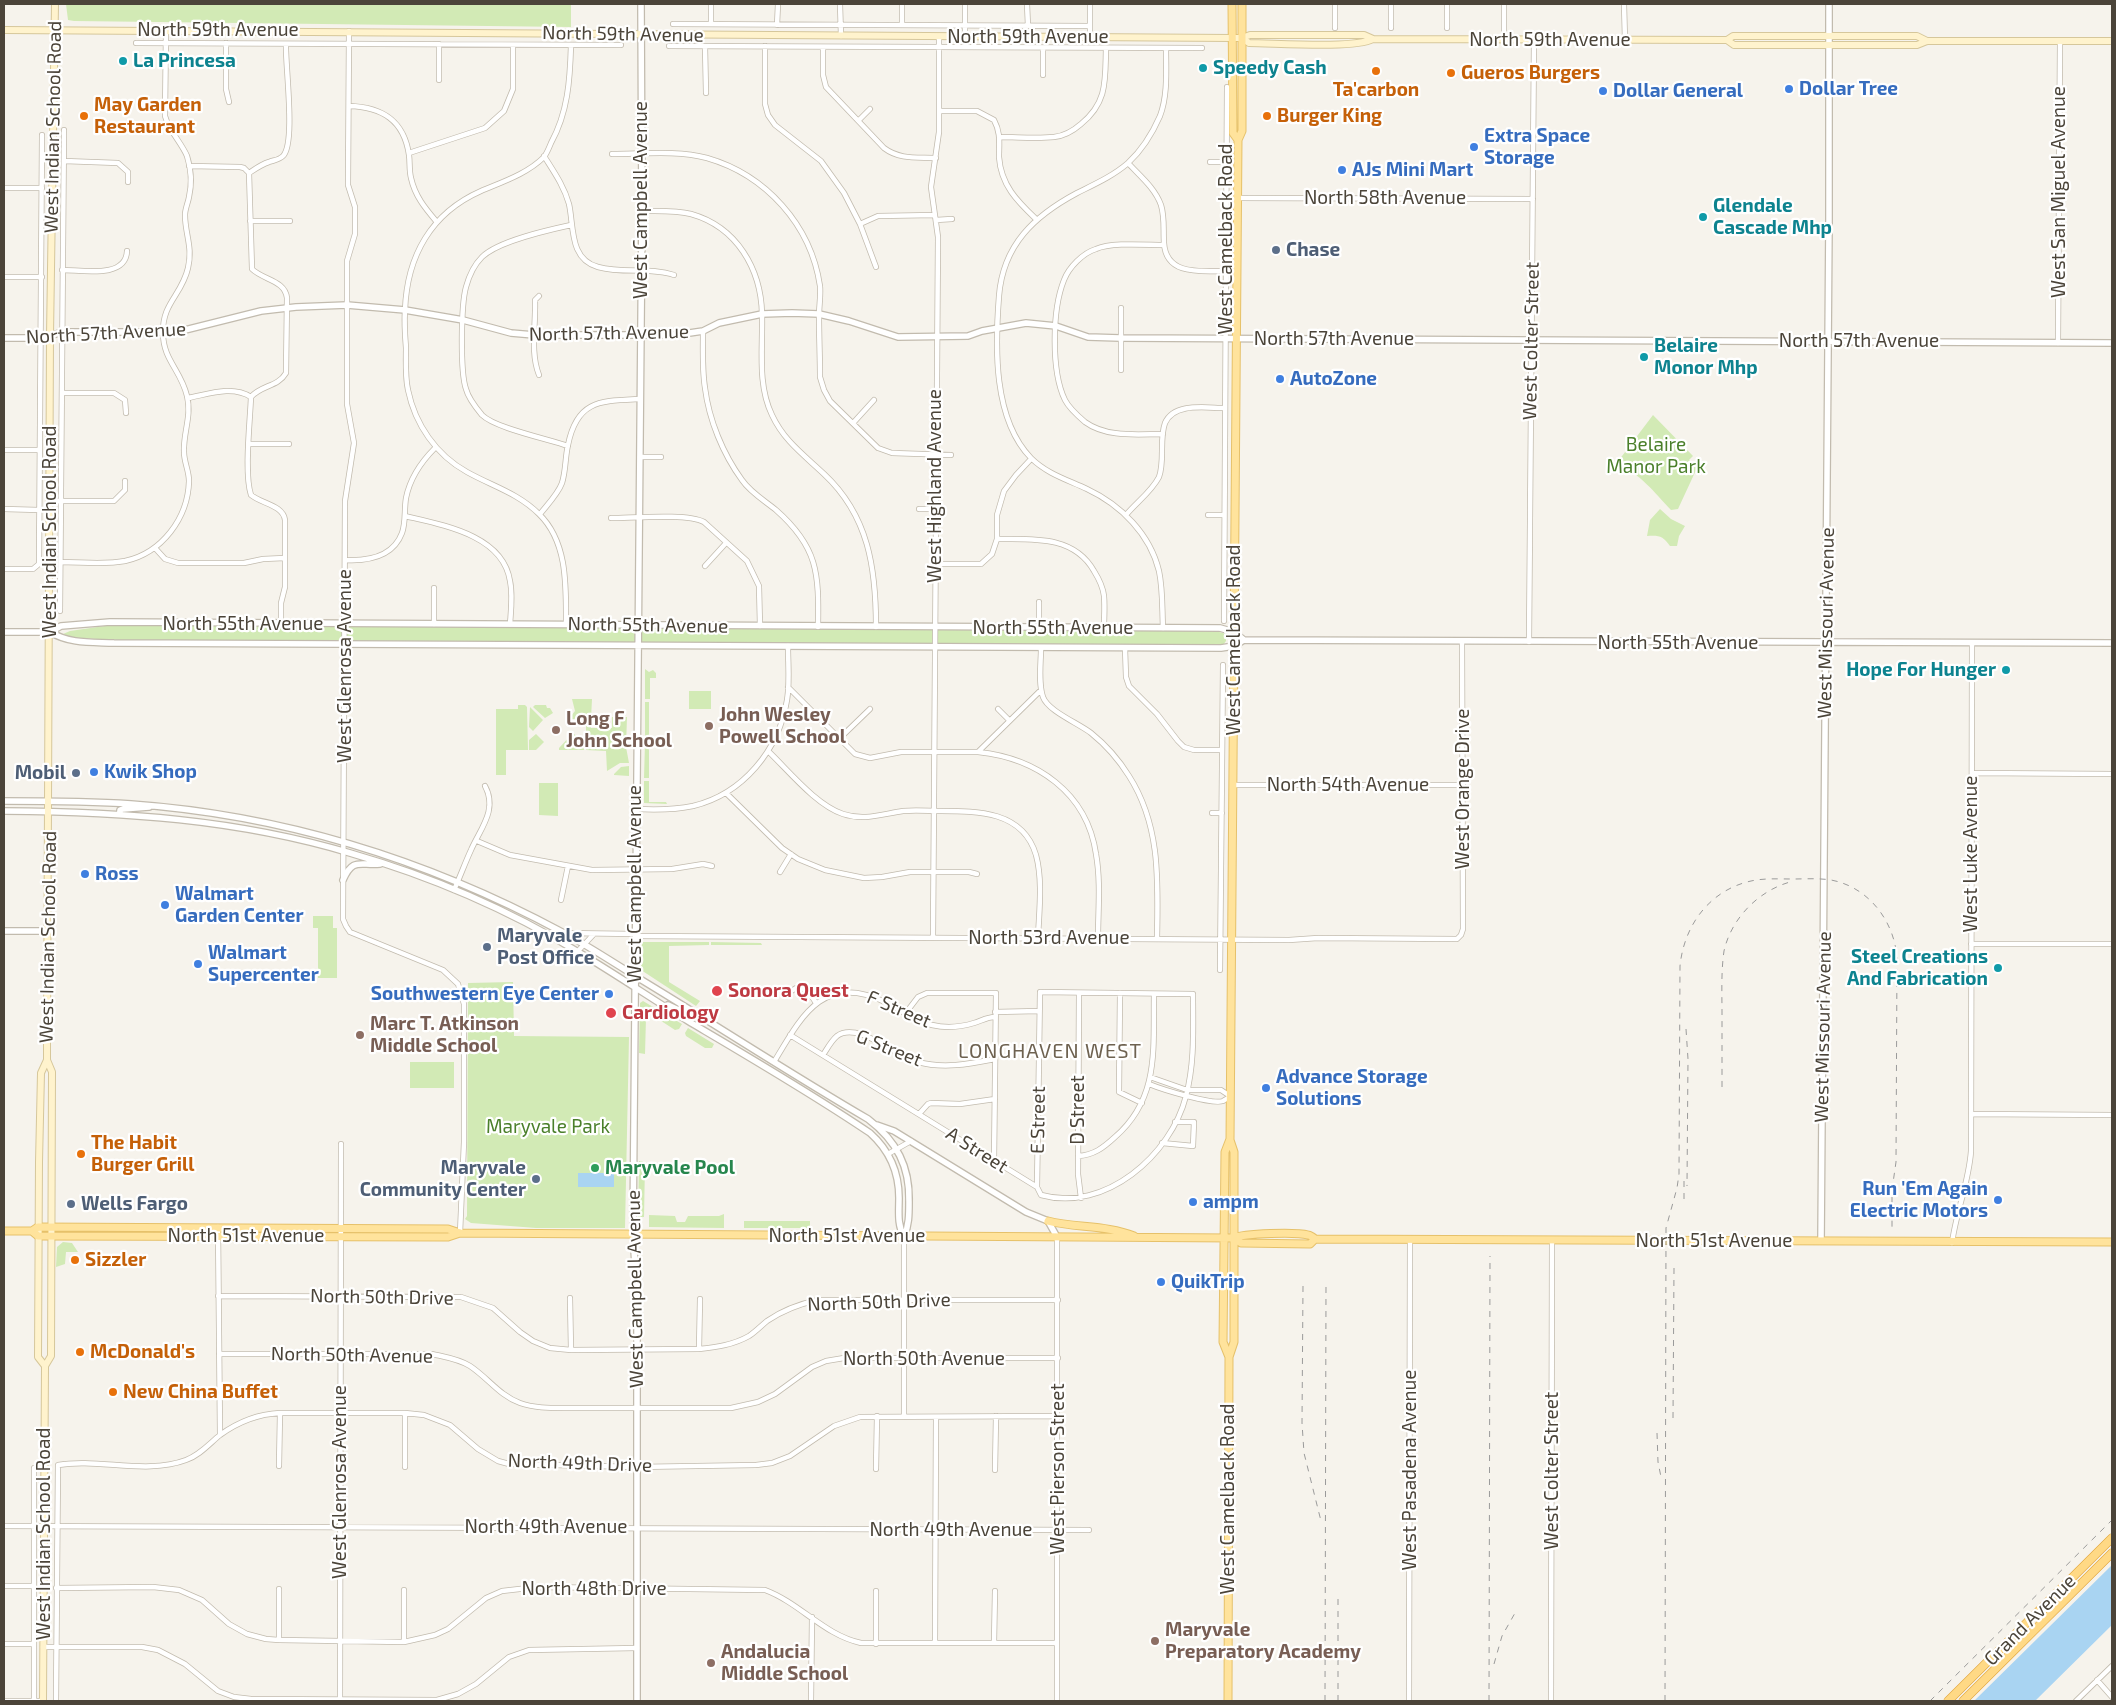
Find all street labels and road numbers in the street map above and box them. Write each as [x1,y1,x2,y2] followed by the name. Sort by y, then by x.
[137,19,299,41] street label: North 59th Avenue
[40,21,66,233] street label: West Indian School Road
[542,21,704,47] street label: North 59th Avenue
[947,26,1109,48] street label: North 59th Avenue
[1469,29,1631,51] street label: North 59th Avenue
[2048,86,2070,298] street label: West San Miguel Avenue
[630,101,652,299] street label: West Campbell Avenue
[1215,144,1237,334] street label: West Camelback Road
[1304,187,1466,209] street label: North 58th Avenue
[1518,262,1544,420] street label: West Colter Street
[25,317,187,349] street label: North 57th Avenue
[529,320,689,346] street label: North 57th Avenue
[1254,328,1414,350] street label: North 57th Avenue
[1779,330,1939,352] street label: North 57th Avenue
[924,389,946,583] street label: West Highland Avenue
[39,426,61,638] street label: West Indian School Road
[1813,527,1839,719] street label: West Missouri Avenue
[1223,545,1245,735] street label: West Camelback Road
[334,569,356,763] street label: West Glenrosa Avenue
[567,612,729,638] street label: North 55th Avenue
[163,613,323,635] street label: North 55th Avenue
[973,617,1133,639] street label: North 55th Avenue
[1598,632,1758,654] street label: North 55th Avenue
[1452,709,1474,869] street label: West Orange Drive
[1267,774,1429,796] street label: North 54th Avenue
[1960,775,1982,933] street label: West Luke Avenue
[624,785,646,983] street label: West Campbell Avenue
[35,831,61,1043] street label: West Indian School Road
[968,927,1130,949] street label: North 53rd Avenue
[1810,931,1836,1123] street label: West Missouri Avenue
[864,985,934,1033] street label: F Street
[853,1025,925,1071] street label: G Street
[1067,1075,1089,1145] street label: D Street
[1026,1086,1050,1154] street label: E Street
[942,1122,1012,1178] street label: A Street
[622,1190,648,1388] street label: West Campbell Avenue
[168,1225,324,1247] street label: North 51st Avenue
[769,1225,925,1247] street label: North 51st Avenue
[1636,1230,1792,1252] street label: North 51st Avenue
[310,1284,454,1310] street label: North 50th Drive
[807,1288,951,1316] street label: North 50th Drive
[271,1342,433,1368] street label: North 50th Avenue
[843,1348,1005,1370] street label: North 50th Avenue
[1399,1369,1421,1571] street label: West Pasadena Avenue
[1047,1383,1069,1555] street label: West Pierson Street
[329,1385,351,1579] street label: West Glenrosa Avenue
[1541,1392,1563,1550] street label: West Colter Street
[1217,1404,1239,1594] street label: West Camelback Road
[33,1428,55,1640] street label: West Indian School Road
[507,1449,653,1477] street label: North 49th Drive
[464,1516,628,1538] street label: North 49th Avenue
[869,1519,1033,1541] street label: North 49th Avenue
[1980,1570,2080,1670] street label: Grand Avenue
[521,1578,667,1600] street label: North 48th Drive

